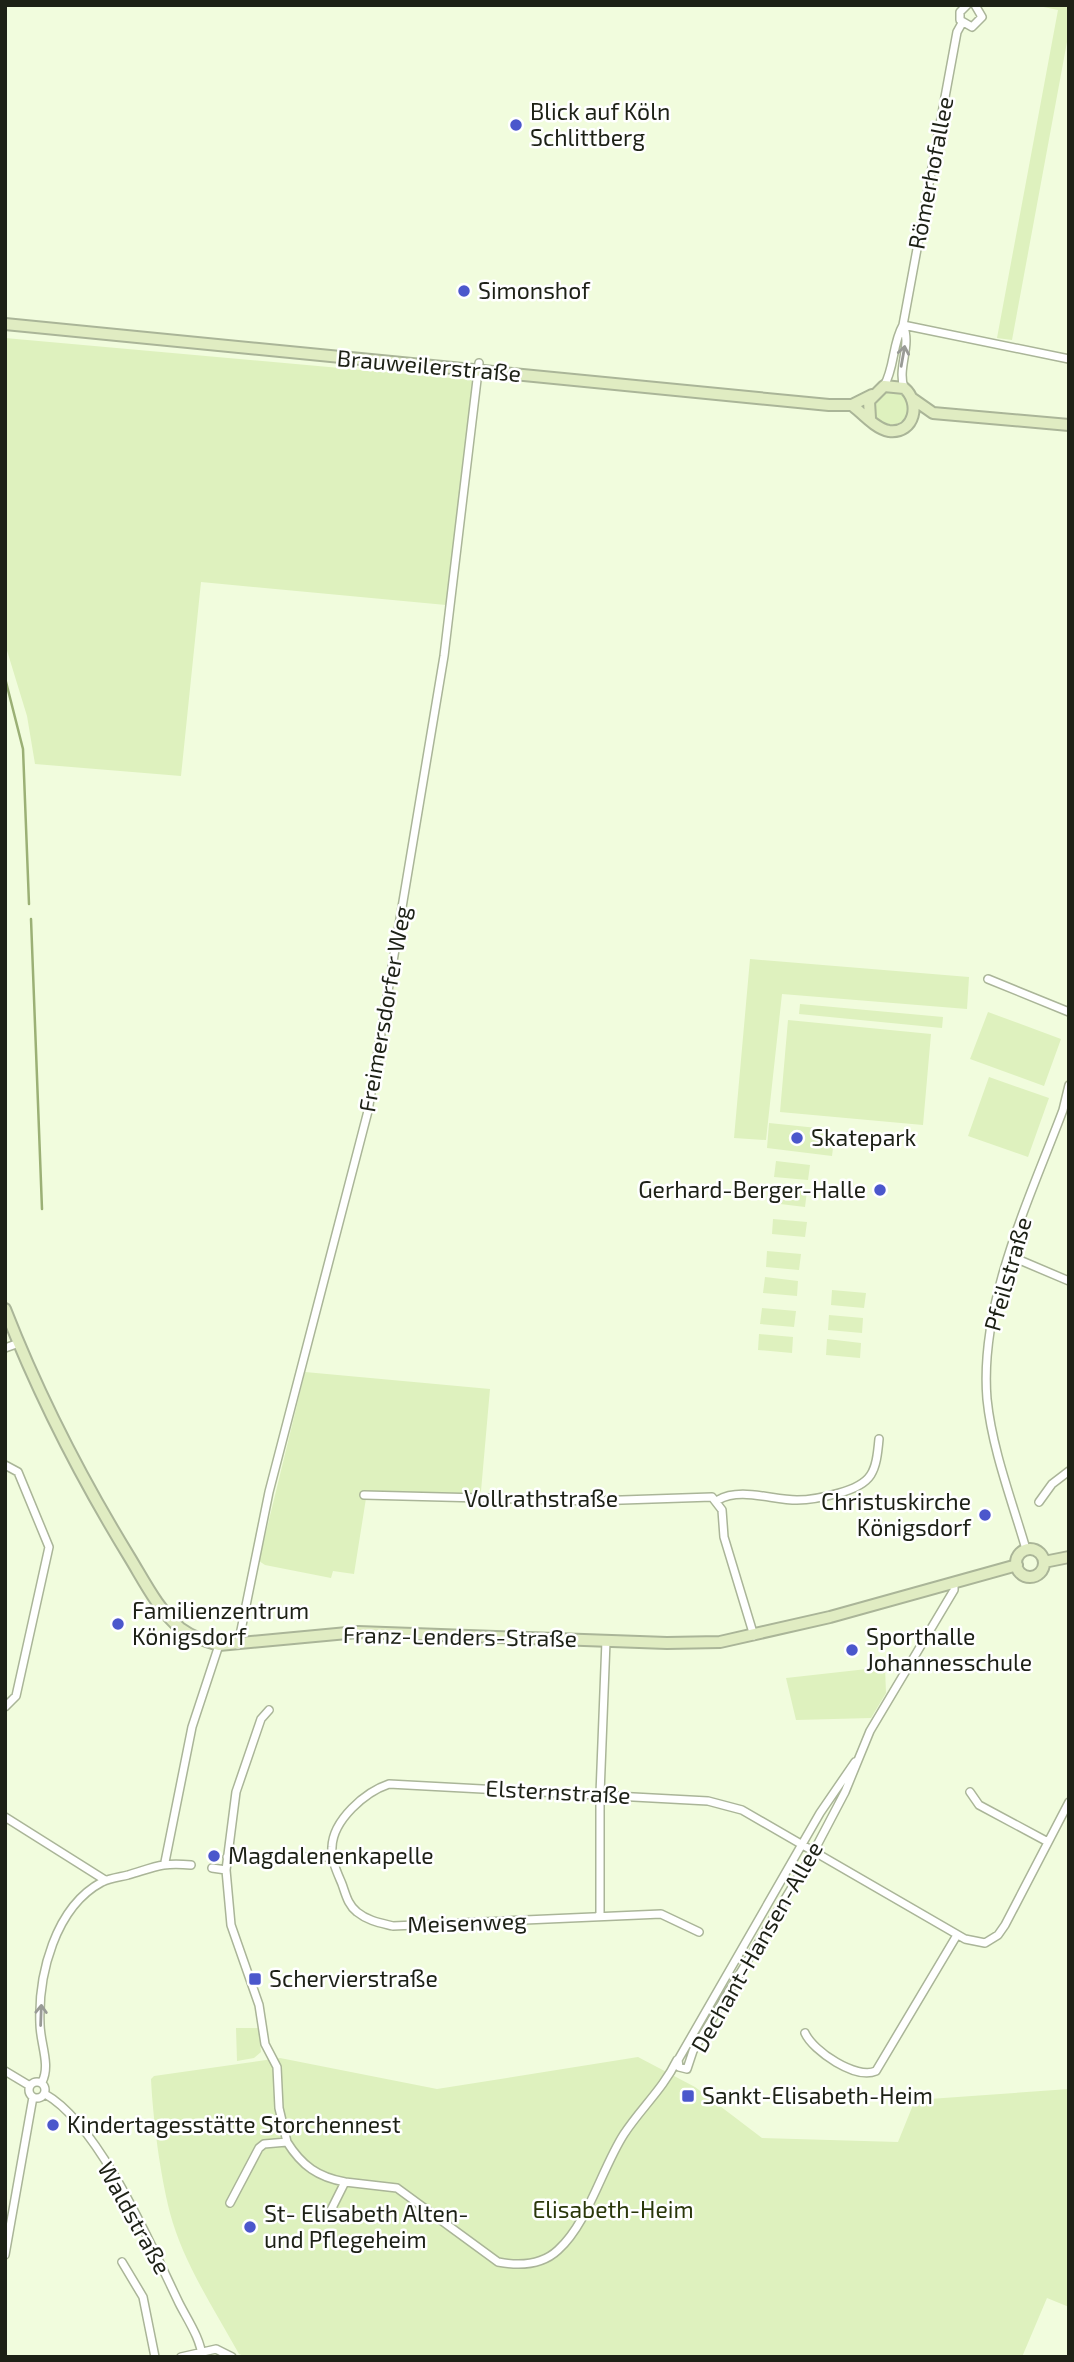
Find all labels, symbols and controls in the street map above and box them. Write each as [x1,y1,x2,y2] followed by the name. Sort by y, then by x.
[901,94,959,252] street label: Römerhofallee
[530,97,670,151] place label: Blick auf Köln Schlittberg
[508,117,524,133] marker: Blick auf Köln Schlittberg
[478,276,591,304] place label: Simonshof
[456,283,472,299] marker: Simonshof
[336,343,522,387] street label: Brauweilerstraße
[897,346,910,368] one-way arrow
[352,903,416,1114] street label: Freimersdorfer Weg
[811,1123,917,1151] place label: Skatepark
[789,1130,805,1146] marker: Skatepark
[638,1175,866,1203] place label: Gerhard-Berger-Halle
[872,1182,888,1198] marker: Gerhard-Berger-Halle
[977,1214,1037,1334] street label: Pfeilstraße
[464,1484,618,1512] street label: Vollrathstraße
[821,1487,972,1541] place label: Christuskirche Königsdorf
[977,1507,993,1523] marker: Christuskirche Königsdorf
[132,1596,309,1650] place label: Familienzentrum Königsdorf
[110,1616,126,1632] marker: Familienzentrum Königsdorf
[343,1620,577,1652] street label: Franz-Lenders-Straße
[866,1622,1032,1676] place label: Sporthalle Johannesschule
[844,1642,860,1658] marker: Sporthalle Johannesschule
[485,1773,631,1809] street label: Elsternstraße
[684,1836,828,2057] street label: Dechant-Hansen-Allee
[228,1841,434,1869] place label: Magdalenenkapelle
[206,1848,222,1864] marker: Magdalenenkapelle
[407,1906,527,1938] street label: Meisenweg
[269,1964,438,1992] place label: Schervierstraße
[247,1971,263,1987] marker: Schervierstraße
[34,2004,47,2027] one-way arrow
[702,2081,933,2109] place label: Sankt-Elisabeth-Heim
[680,2088,696,2104] marker: Sankt-Elisabeth-Heim
[67,2110,401,2138] place label: Kindertagesstätte Storchennest
[45,2117,61,2133] marker: Kindertagesstätte Storchennest
[92,2156,177,2279] street label: Waldstraße
[532,2195,694,2223] park label: Elisabeth-Heim
[264,2199,469,2253] place label: St- Elisabeth Alten- und Pflegeheim
[242,2219,258,2235] marker: St- Elisabeth Alten- und Pflegeheim

